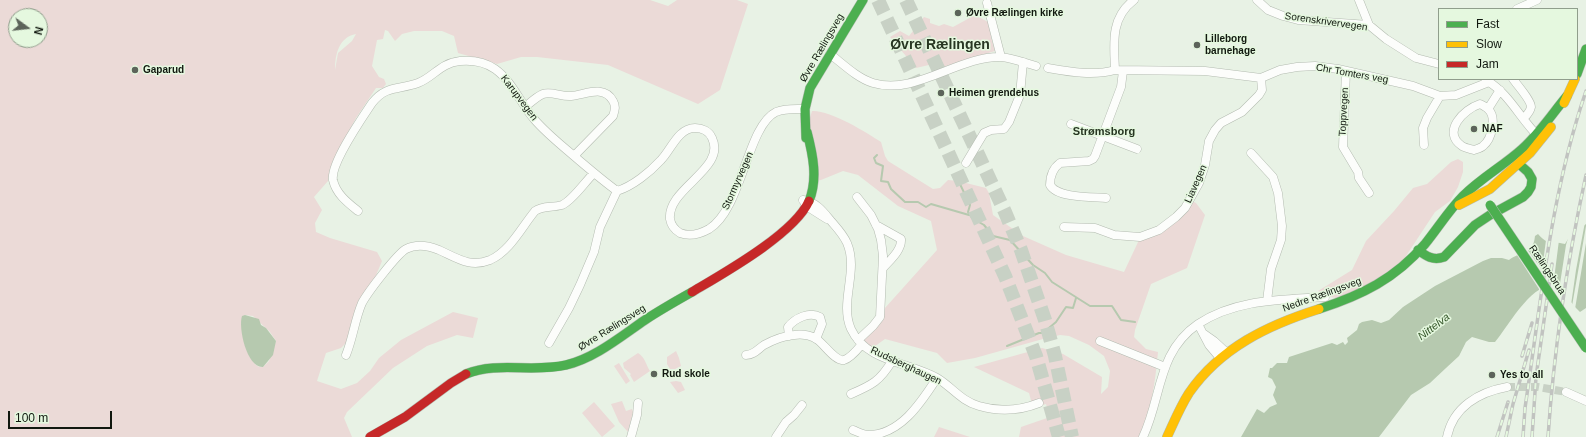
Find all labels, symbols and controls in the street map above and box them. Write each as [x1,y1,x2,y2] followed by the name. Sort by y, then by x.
[966,7,1063,19] place label: Øvre Rælingen kirke
[8,8,48,48] north arrow
[953,8,963,18] marker: Øvre Rælingen kirke
[1438,8,1578,80] legend
[1284,10,1368,34] street label: Sorenskrivervegen
[797,12,847,84] street label: Øvre Rælingsveg
[1476,17,1499,31] text: Fast
[32,25,45,36] text: N
[1205,33,1256,56] place label: Lilleborg barnehage
[890,37,990,53] district label: Øvre Rælingen
[1476,37,1502,51] text: Slow
[1192,40,1202,50] marker: Lilleborg barnehage
[1476,57,1499,71] text: Jam
[1315,62,1389,86] street label: Chr Tomters veg
[143,64,184,76] place label: Gaparud
[130,65,140,75] marker: Gaparud
[498,73,540,123] street label: Karupvegen
[949,87,1039,99] place label: Heimen grendehus
[1337,87,1351,137] street label: Toppvegen
[936,88,946,98] marker: Heimen grendehus
[1482,123,1503,135] place label: NAF
[1469,124,1479,134] marker: NAF
[1073,125,1135,139] district label: Strømsborg
[720,150,756,212] street label: Stormyrvegen
[1182,163,1210,205] street label: Liavegen
[1526,243,1568,297] street label: Rælingsbrua
[1281,275,1363,315] street label: Nedre Rælingsveg
[576,302,648,354] street label: Øvre Rælingsveg
[1415,311,1453,343] water label: Nittelva
[869,344,943,388] street label: Rudsberghaugen
[662,368,710,380] place label: Rud skole
[649,369,659,379] marker: Rud skole
[1500,369,1543,381] place label: Yes to all
[1487,370,1497,380] marker: Yes to all
[10,403,114,429] scale bar
[15,411,48,425] text: 100 m

